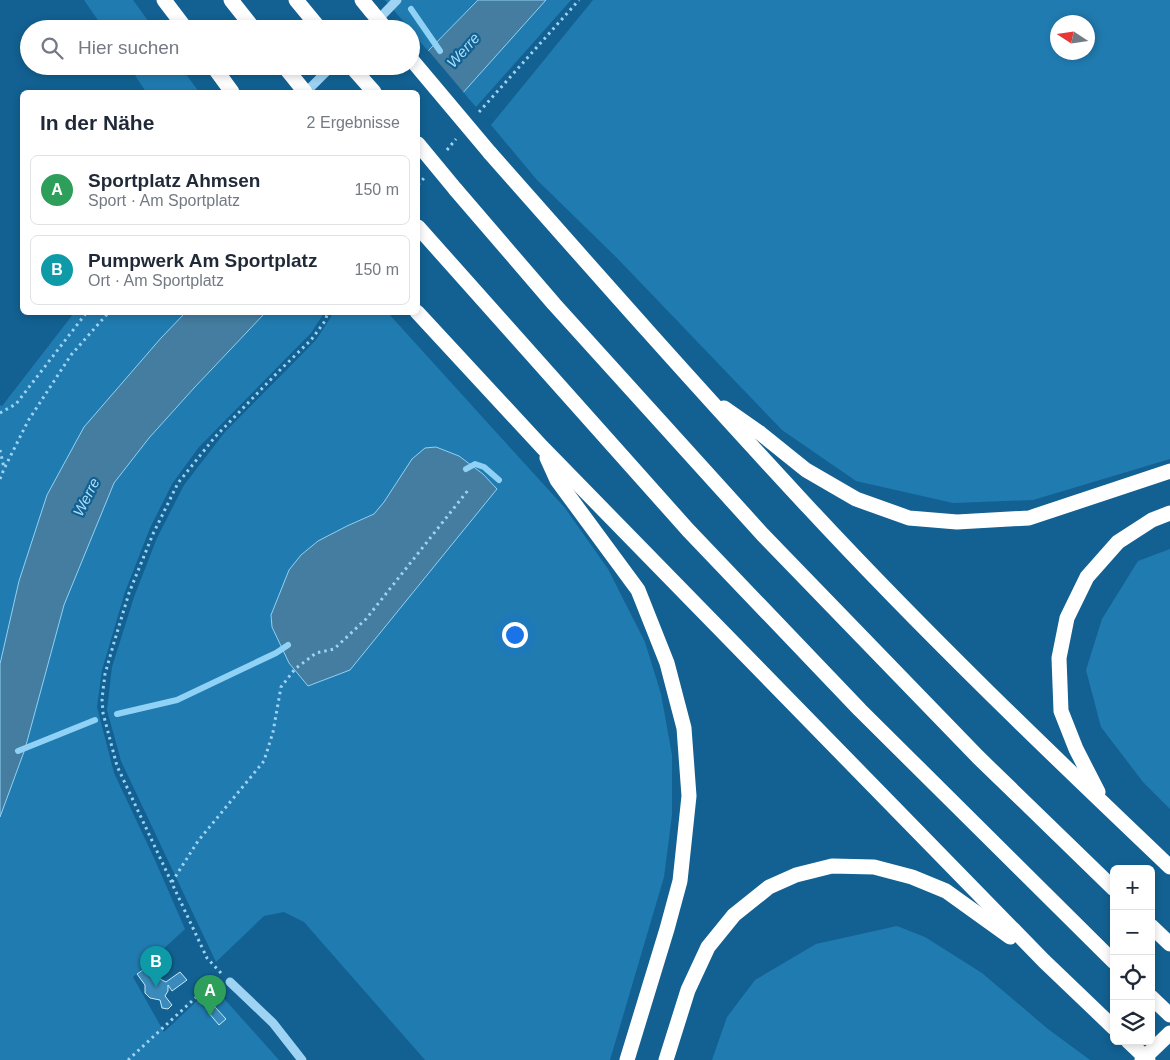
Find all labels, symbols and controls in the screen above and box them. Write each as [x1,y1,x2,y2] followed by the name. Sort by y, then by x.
[1050,15,1095,60] north arrow
[20,20,420,75] search box
[443,29,483,71] water label: Werre
[38,34,66,62] icon: search
[78,37,179,58] text: Hier suchen
[40,111,154,134] text: In der Nähe
[307,114,400,131] text: 2 Ergebnisse
[88,170,260,191] text: Sportplatz Ahmsen
[51,181,63,198] text: A
[355,181,399,198] text: 150 m
[88,192,240,209] text: Sport · Am Sportplatz
[88,250,317,271] text: Pumpwerk Am Sportplatz
[51,261,63,278] text: B
[355,261,399,278] text: 150 m
[88,272,224,289] text: Ort · Am Sportplatz
[69,475,103,519] water label: Werre
[502,622,528,648] your location
[1110,865,1155,1045] map controls
[1110,865,1155,910] button: +
[1110,910,1155,955] button: −
[140,946,172,987] pin: B
[1110,955,1155,1000] button: locate
[194,975,226,1016] pin: A
[1110,1000,1155,1045] button: layers

